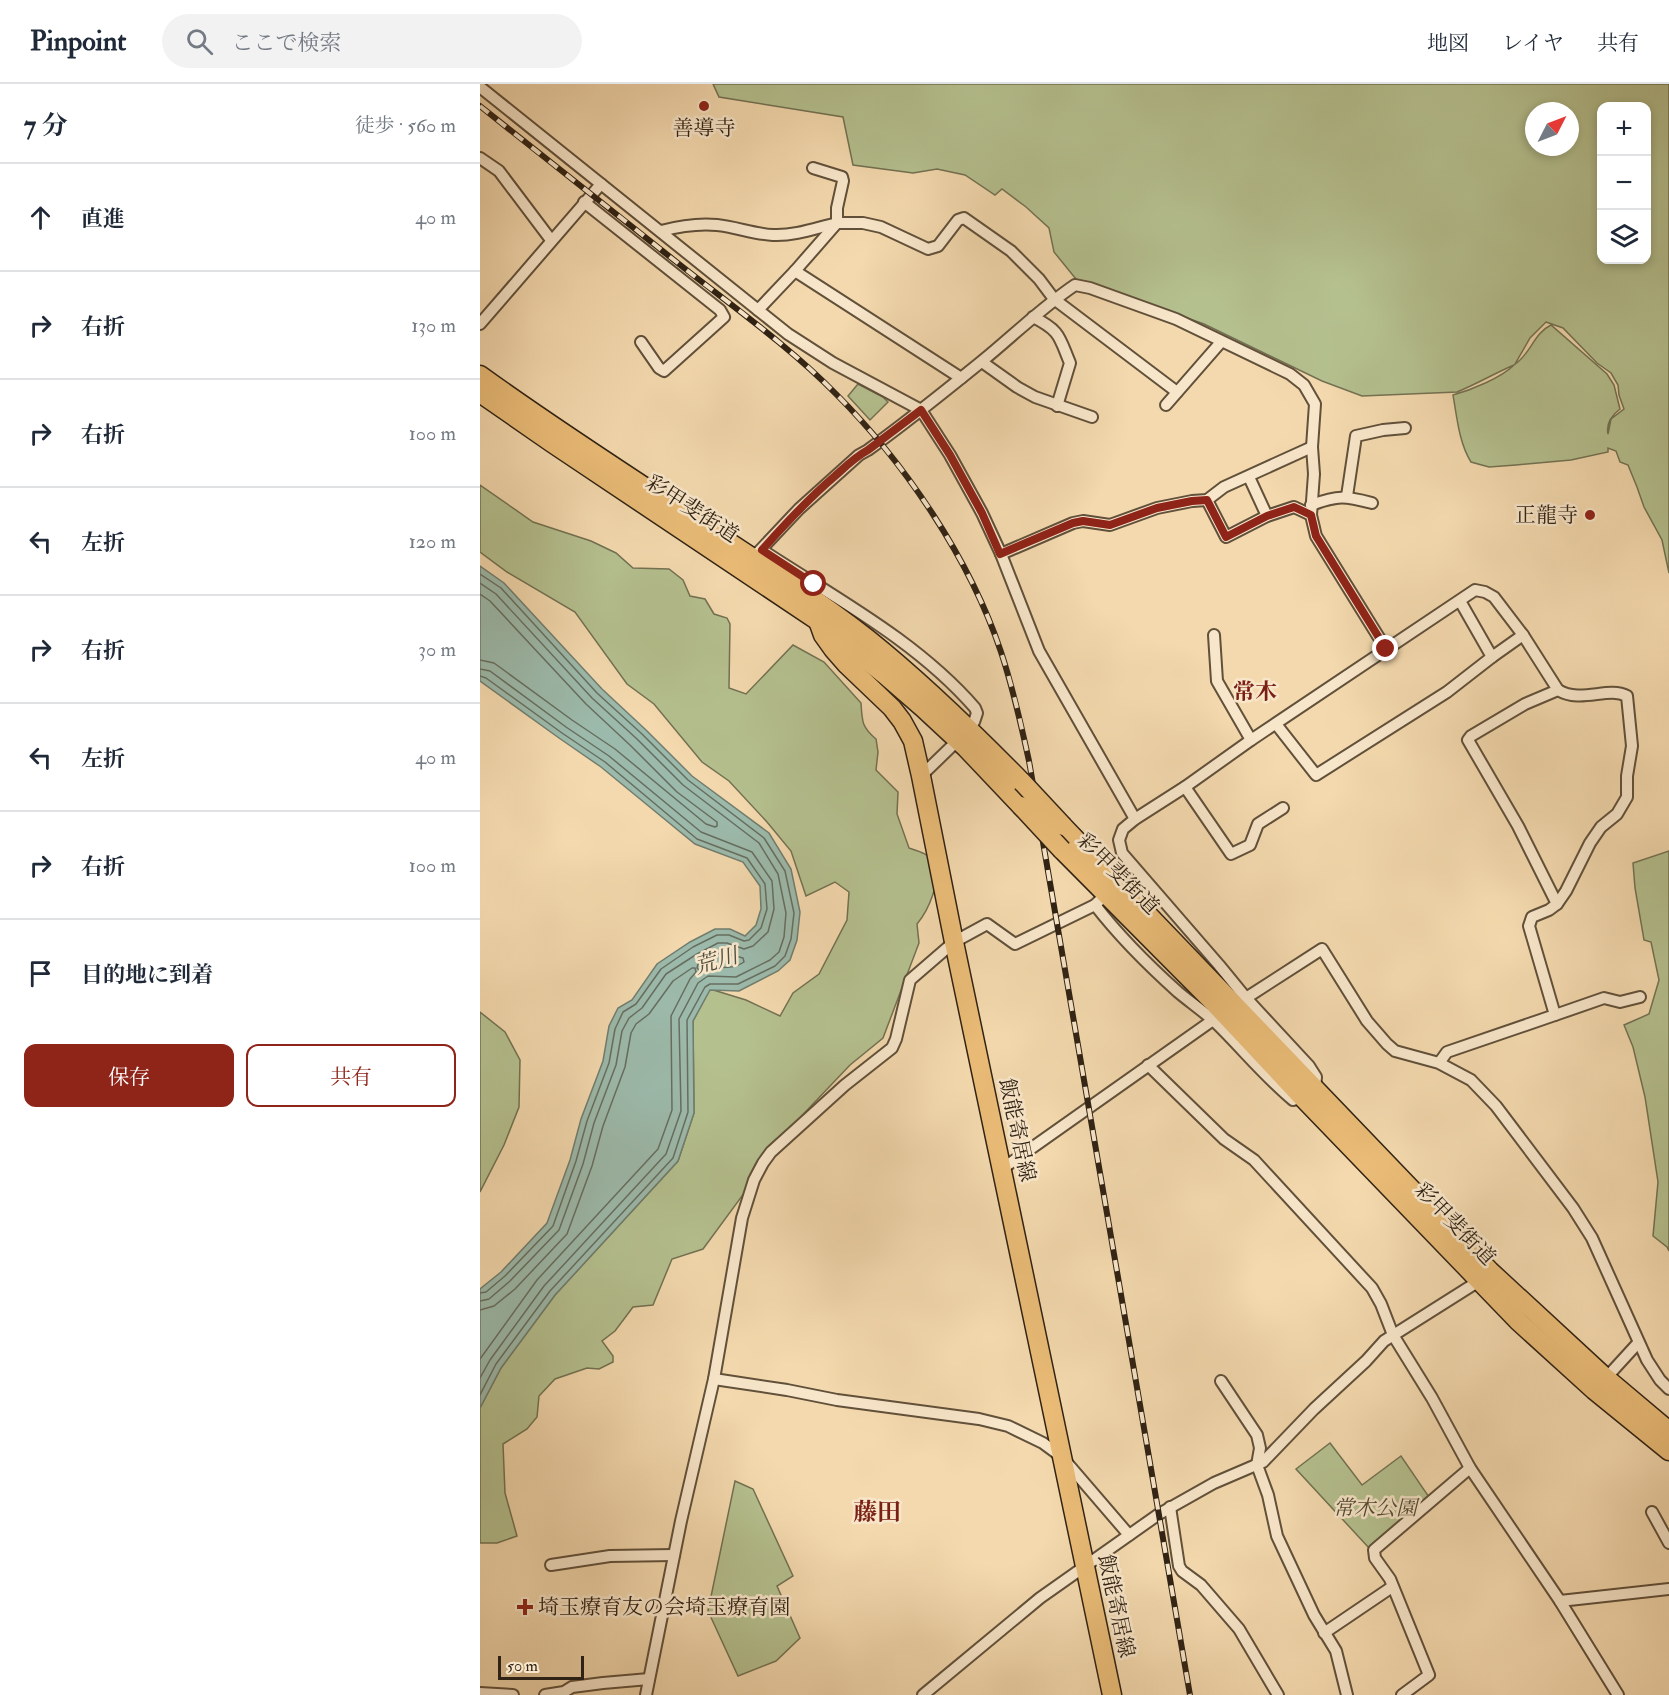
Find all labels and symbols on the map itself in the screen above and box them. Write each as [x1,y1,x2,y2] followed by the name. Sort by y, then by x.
[697,99,711,113] marker: 善導寺
[1525,102,1579,156] north arrow
[673,115,736,142] place label: 善導寺
[641,469,743,549] street label: 彩甲斐街道
[1515,502,1578,529] place label: 正龍寺
[1583,508,1597,522] marker: 正龍寺
[800,570,826,596] route start
[1372,635,1398,661] route end
[1233,678,1277,706] district label: 常木
[1071,827,1165,921] street label: 彩甲斐街道
[691,941,743,981] water label: 荒川
[993,1076,1041,1184] street label: 飯能寄居線
[1409,1177,1501,1271] street label: 彩甲斐街道
[1333,1495,1420,1522] park label: 常木公園
[853,1497,901,1528] district label: 藤田
[1092,1552,1140,1660] street label: 飯能寄居線
[538,1594,790,1621] place label: 埼玉療育友の会埼玉療育園
[516,1598,534,1616] marker: 埼玉療育友の会埼玉療育園
[498,1653,584,1680] scale bar

